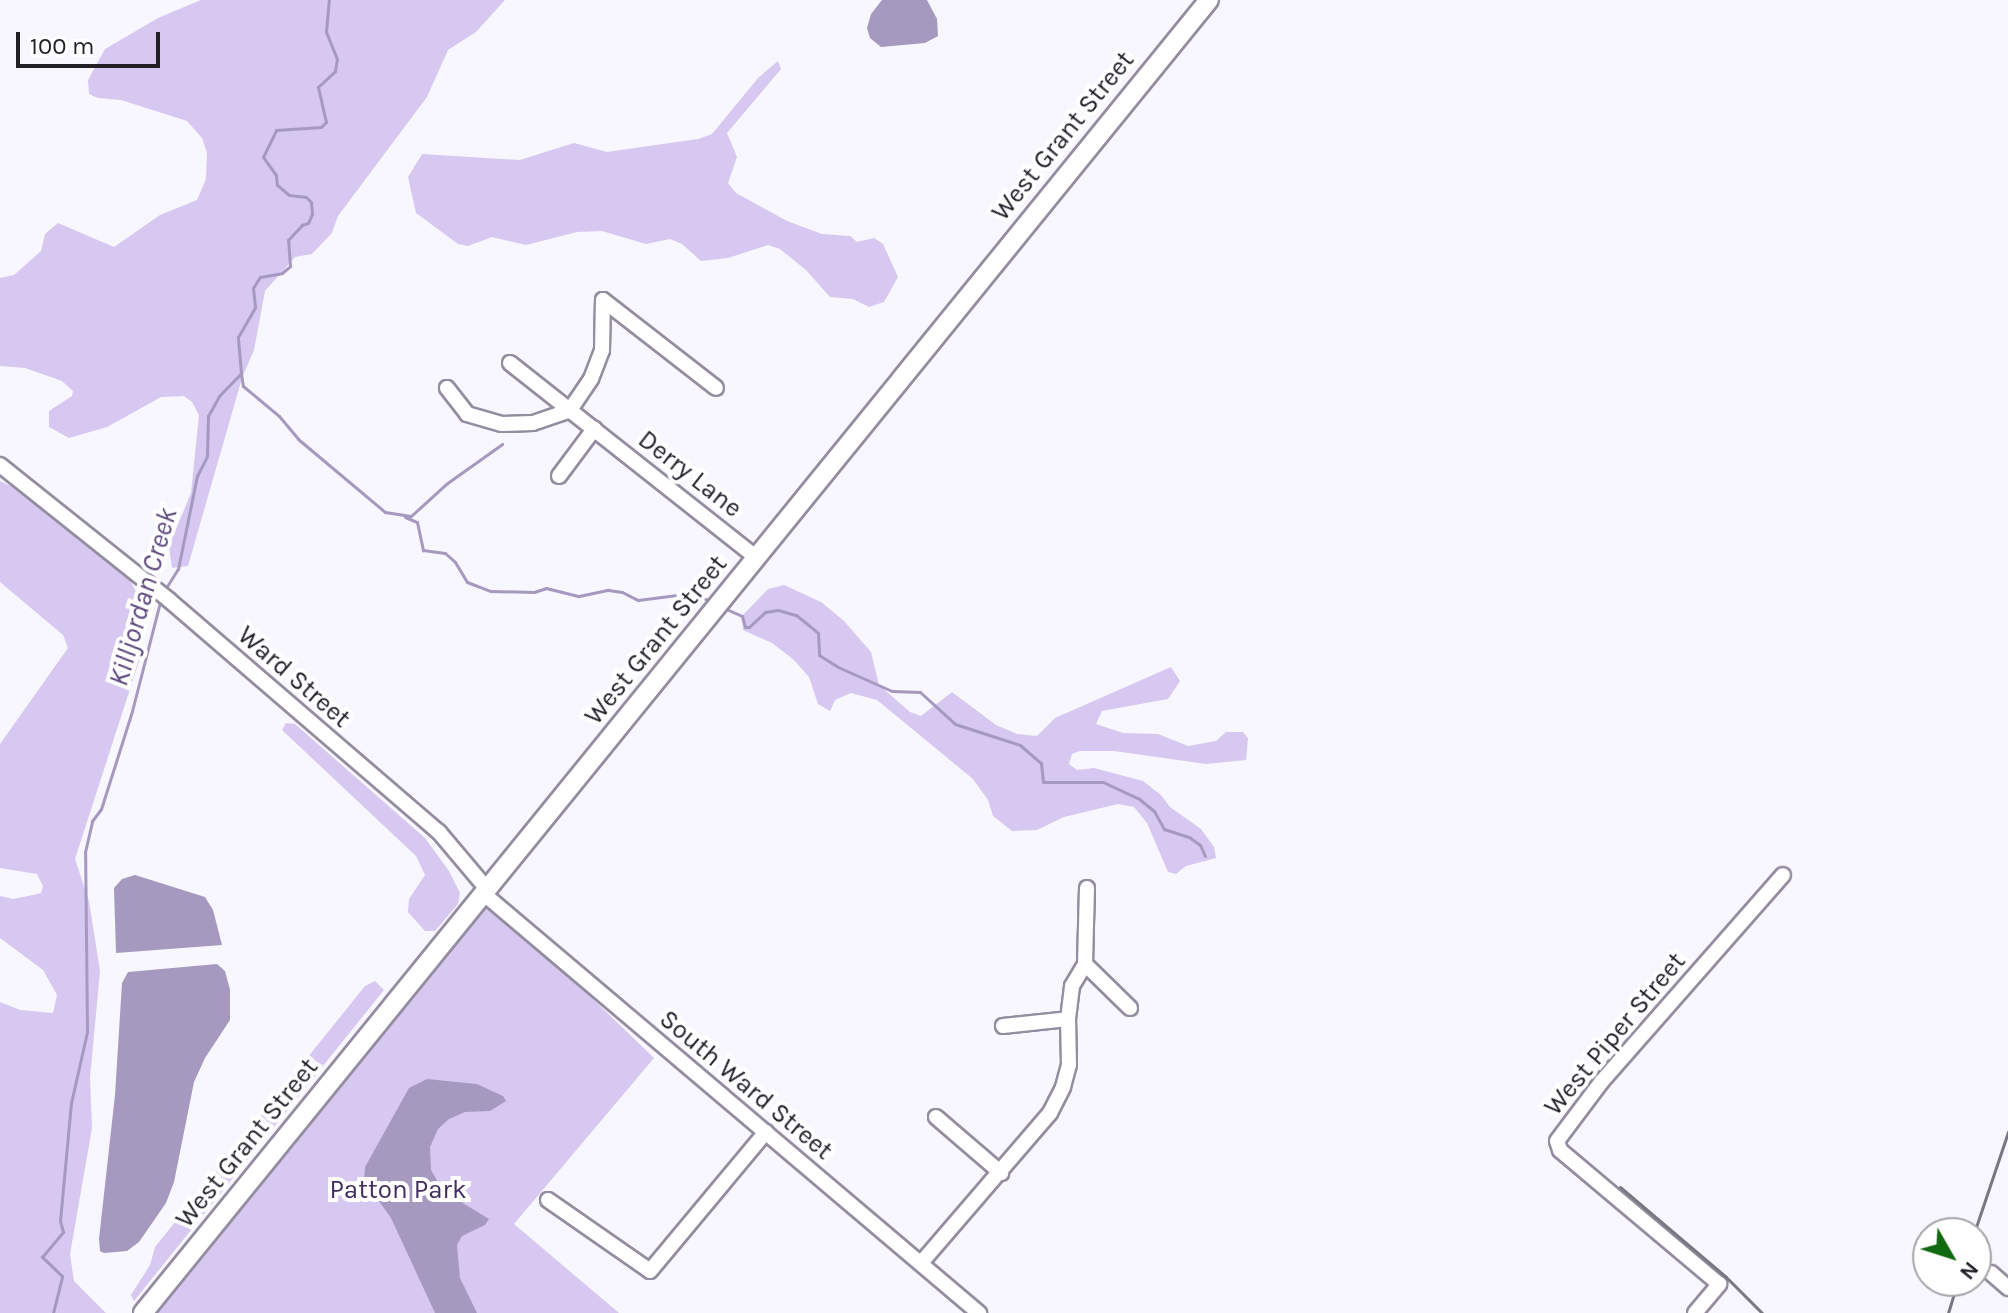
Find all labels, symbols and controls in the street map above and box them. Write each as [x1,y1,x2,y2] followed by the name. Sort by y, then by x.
[20,16,164,66] scale bar
[30,32,95,60] text: 100 m
[985,45,1141,227] street label: West Grant Street
[632,424,748,524] street label: Derry Lane
[102,504,184,690] water label: Killjordan Creek
[578,549,734,731] street label: West Grant Street
[231,620,357,734] street label: Ward Street
[1538,946,1692,1122] street label: West Piper Street
[653,1004,839,1166] street label: South Ward Street
[169,1052,325,1234] street label: West Grant Street
[329,1174,467,1206] park label: Patton Park
[1912,1217,1992,1297] north arrow
[1954,1257,1984,1285] text: N

